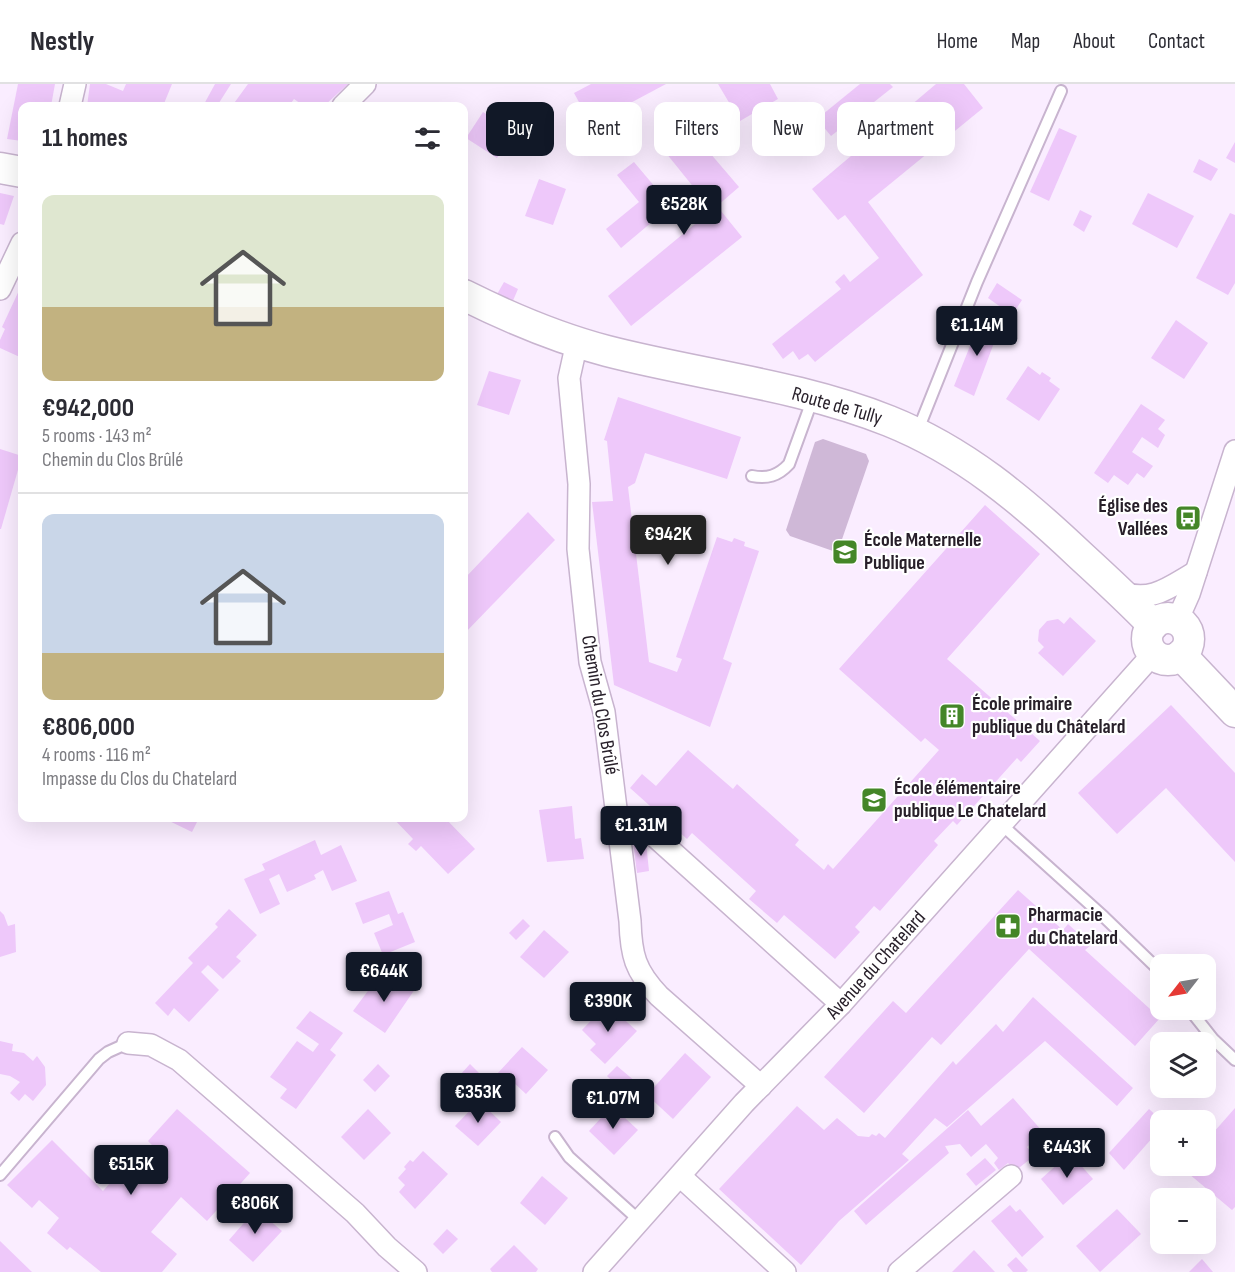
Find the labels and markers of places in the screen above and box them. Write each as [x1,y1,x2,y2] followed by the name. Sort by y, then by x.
[642,185,726,236] pin: €528K
[928,306,1026,357] pin: €1.14M
[1098,494,1168,541] place label: Église des Vallées
[1173,503,1203,533] bus stop icon: Église des Vallées
[626,515,710,566] pin: €942K
[864,528,982,575] place label: École Maternelle Publique
[830,537,860,567] school or university icon: École Maternelle Publique
[972,692,1125,739] place label: École primaire publique du Châtelard
[937,701,967,731] building icon: École primaire publique du Châtelard
[894,776,1046,823] place label: École élémentaire publique Le Chatelard
[859,785,889,815] school or university icon: École élémentaire publique Le Chatelard
[592,806,690,857] pin: €1.31M
[1028,903,1118,950] place label: Pharmacie du Chatelard
[993,911,1023,941] pharmacy icon: Pharmacie du Chatelard
[342,952,426,1003] pin: €644K
[566,982,650,1033] pin: €390K
[436,1073,520,1124] pin: €353K
[564,1079,662,1130] pin: €1.07M
[1025,1128,1109,1179] pin: €443K
[89,1145,173,1196] pin: €515K
[213,1184,297,1235] pin: €806K

